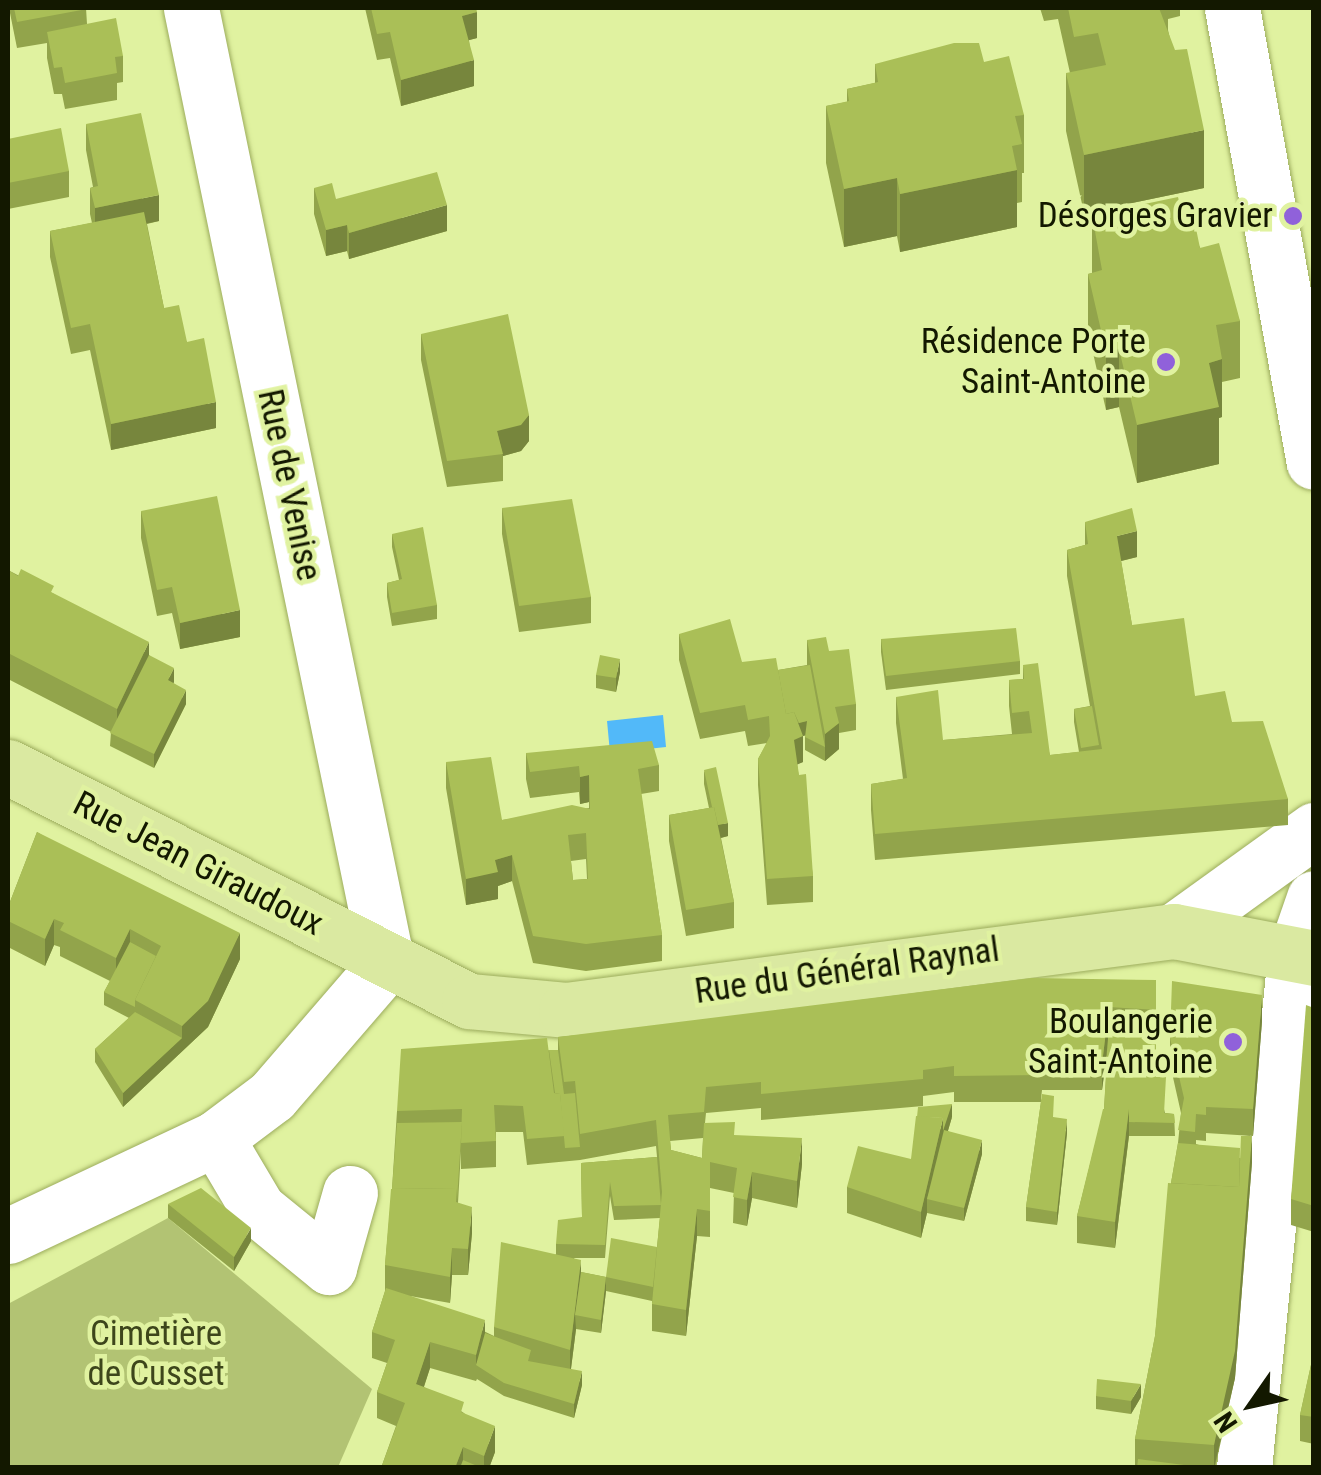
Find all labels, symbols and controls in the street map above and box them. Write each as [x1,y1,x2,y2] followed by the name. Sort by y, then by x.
[1038,195,1273,237] place label: Désorges Gravier
[1282,205,1304,227] marker: Désorges Gravier
[921,321,1146,403] place label: Résidence Porte Saint-Antoine
[1155,351,1177,373] marker: Résidence Porte Saint-Antoine
[248,386,330,584] street label: Rue de Venise
[66,783,330,945] street label: Rue Jean Giraudoux
[692,929,1002,1013] street label: Rue du Général Raynal
[1028,1001,1213,1083] place label: Boulangerie Saint-Antoine
[1222,1031,1244,1053] marker: Boulangerie Saint-Antoine
[87,1313,225,1395] park label: Cimetière de Cusset
[1201,1355,1301,1455] north arrow
[1207,1406,1244,1438] text: N

